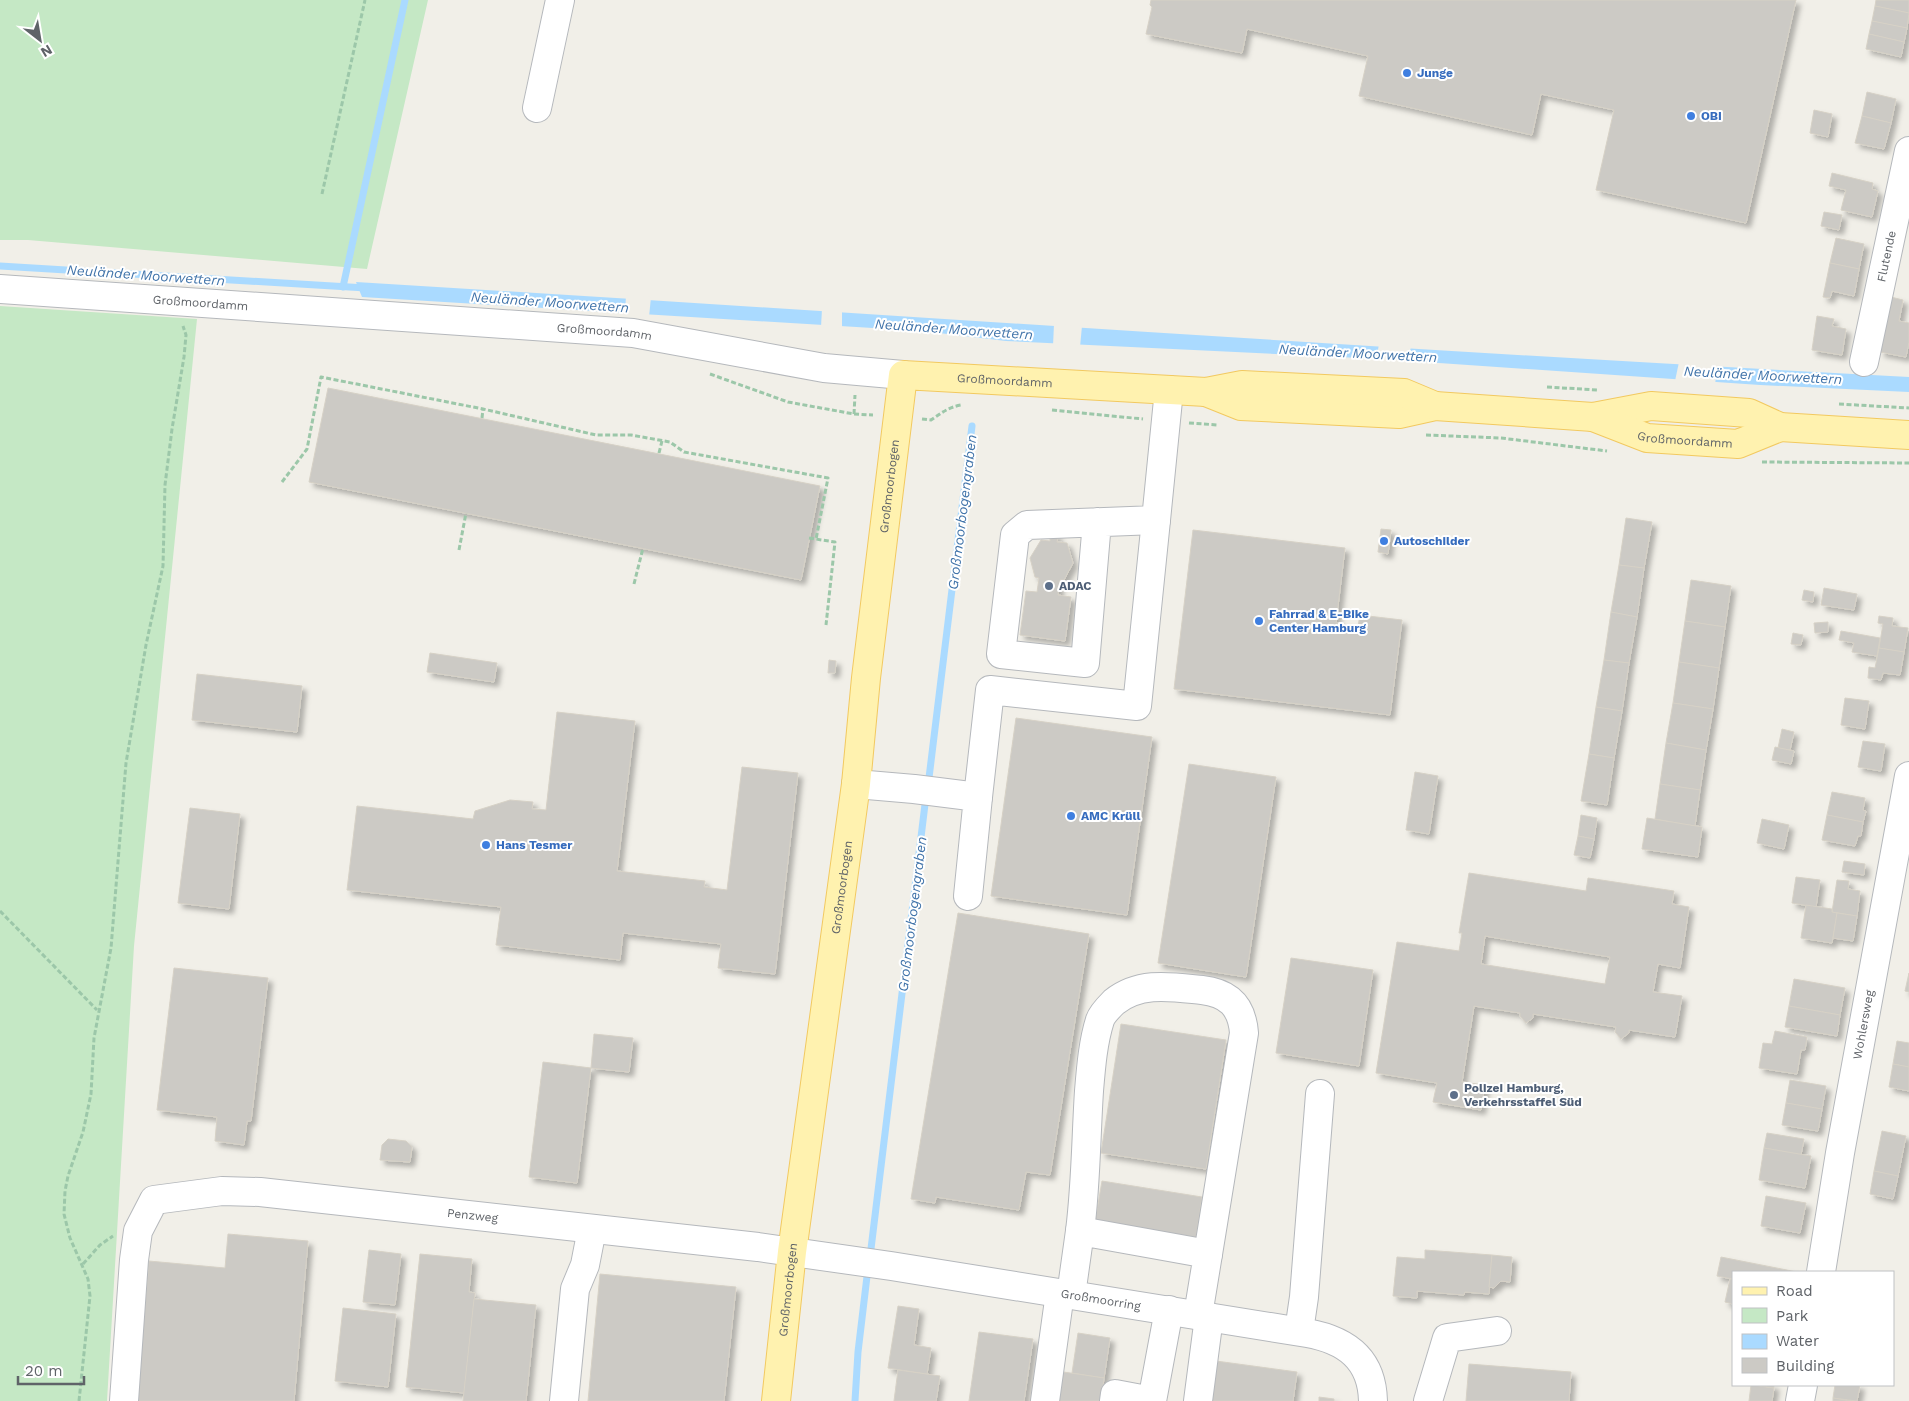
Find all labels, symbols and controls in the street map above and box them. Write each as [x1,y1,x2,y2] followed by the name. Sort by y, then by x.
[15,15,65,65] north arrow
[38,42,55,61] text: N
[1417,66,1453,80] place label: Junge
[1401,67,1413,79] marker: Junge
[1701,109,1722,123] place label: OBI
[1685,110,1697,122] marker: OBI
[1874,229,1899,283] street label: Flutende
[66,261,226,289] water label: Neuländer Moorwettern
[470,288,630,316] water label: Neuländer Moorwettern
[152,293,249,313] street label: Großmoordamm
[874,315,1034,343] water label: Neuländer Moorwettern
[556,321,653,343] street label: Großmoordamm
[1278,341,1438,365] water label: Neuländer Moorwettern
[1683,363,1843,387] water label: Neuländer Moorwettern
[957,371,1053,390] street label: Großmoordamm
[1635,428,1733,451] street label: Großmoordamm
[945,433,979,591] water label: Großmoorbogengraben
[877,438,902,534] street label: Großmoorbogen
[1394,534,1470,548] place label: Autoschilder
[1378,535,1390,547] marker: Autoschilder
[1059,579,1091,593] place label: ADAC
[1043,580,1055,592] marker: ADAC
[1269,607,1369,635] place label: Fahrrad & E-Bike Center Hamburg
[1253,615,1265,627] marker: Fahrrad & E-Bike Center Hamburg
[1081,809,1140,823] place label: AMC Krüll
[1065,810,1077,822] marker: AMC Krüll
[895,835,929,993] water label: Großmoorbogengraben
[496,838,573,852] place label: Hans Tesmer
[480,839,492,851] marker: Hans Tesmer
[829,840,855,935] street label: Großmoorbogen
[1850,988,1877,1060] street label: Wohlersweg
[1464,1081,1582,1109] place label: Polizei Hamburg, Verkehrsstaffel Süd
[1448,1089,1460,1101] marker: Polizei Hamburg, Verkehrsstaffel Süd
[446,1206,499,1225] street label: Penzweg
[776,1242,800,1337] street label: Großmoorbogen
[1732,1271,1894,1386] legend
[1776,1282,1813,1300] text: Road
[1060,1286,1142,1313] street label: Großmoorring
[1776,1307,1809,1325] text: Park
[1776,1332,1819,1350] text: Water
[18,1354,84,1386] scale bar
[1776,1357,1834,1375] text: Building
[25,1362,63,1380] text: 20 m

